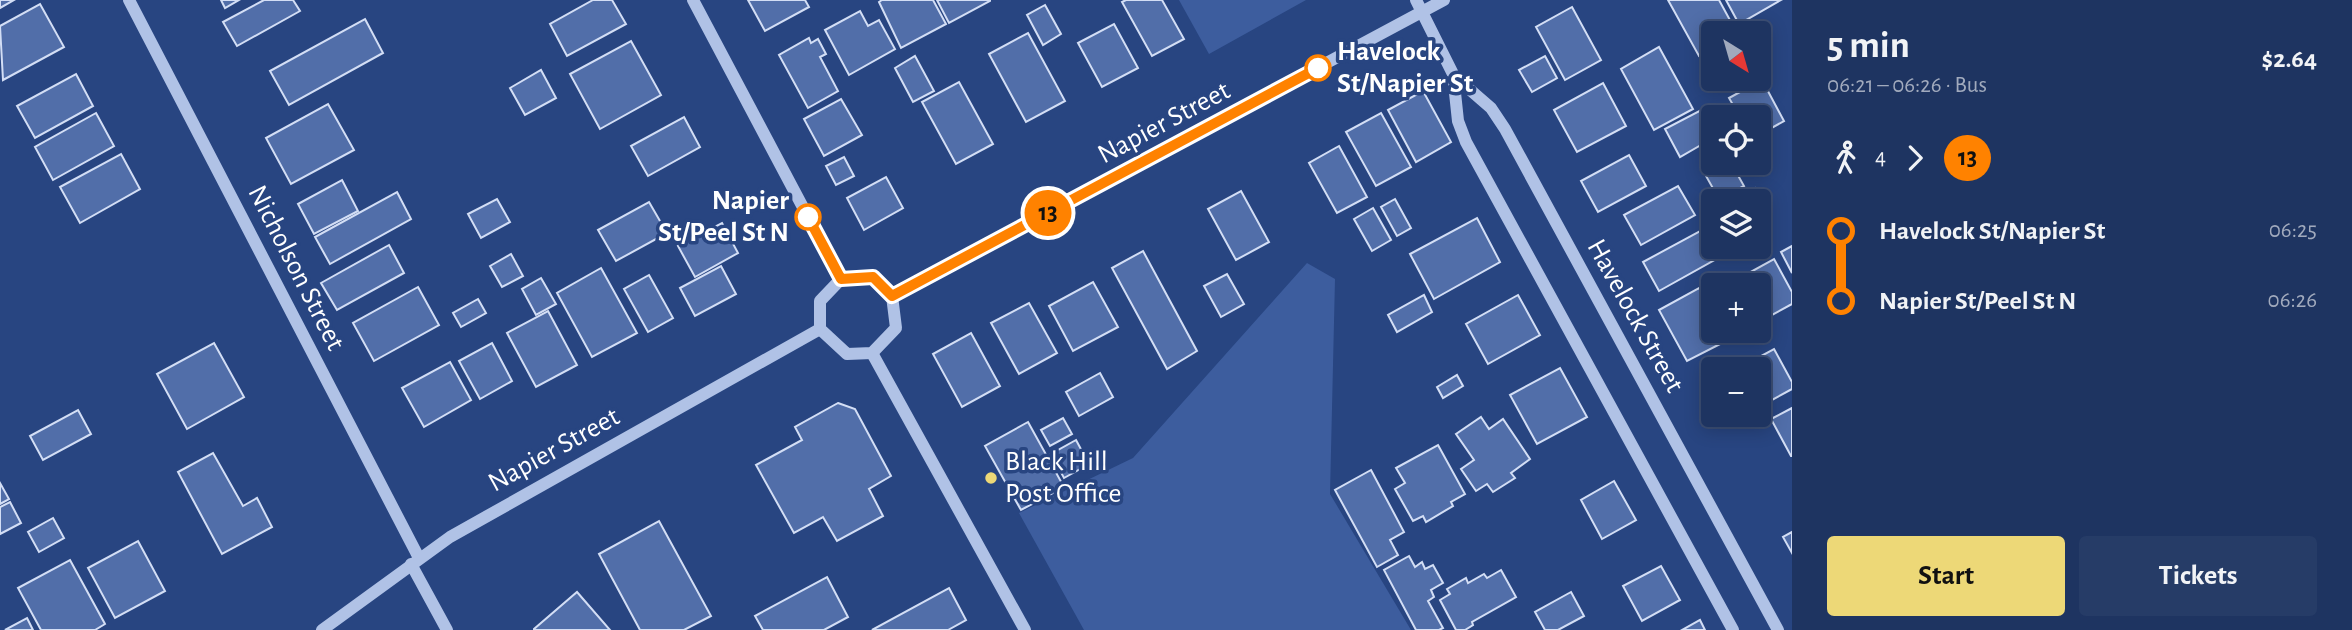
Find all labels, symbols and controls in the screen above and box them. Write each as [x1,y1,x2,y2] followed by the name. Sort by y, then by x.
[1701,21,1771,91] north arrow
[1701,21,1771,427] map controls
[1827,27,1910,65] text: 5 min
[1337,38,1474,98] place label: Havelock St/Napier St
[2261,46,2317,72] text: $2.64
[1305,55,1331,81] marker: Havelock St/Napier St
[1827,74,1987,97] text: 06:21 – 06:26 · Bus
[1093,77,1235,169] street label: Napier Street
[1701,105,1771,175] button: locate
[1827,139,1865,177] icon: walk
[1896,139,1934,177] icon: forward
[1875,146,1886,169] text: 4
[1958,146,1977,170] text: 13
[243,181,350,355] street label: Nicholson Street
[658,187,789,247] place label: Napier St/Peel St N
[1701,189,1771,259] button: layers
[1016,190,1080,236] line badge: 13
[1039,201,1057,225] text: 13
[795,204,821,230] marker: Napier St/Peel St N
[1879,218,2105,244] text: Havelock St/Napier St
[2269,219,2317,242] text: 06:25
[1581,235,1689,397] street label: Havelock Street
[1701,273,1771,343] button: +
[1879,288,2076,314] text: Napier St/Peel St N
[2268,289,2317,312] text: 06:26
[1701,357,1771,427] button: −
[484,403,624,497] street label: Napier Street
[1005,448,1122,508] place label: Black Hill Post Office
[983,470,999,486] marker: Black Hill Post Office
[1827,536,2065,616] button: Start
[2079,536,2317,616] button: Tickets

